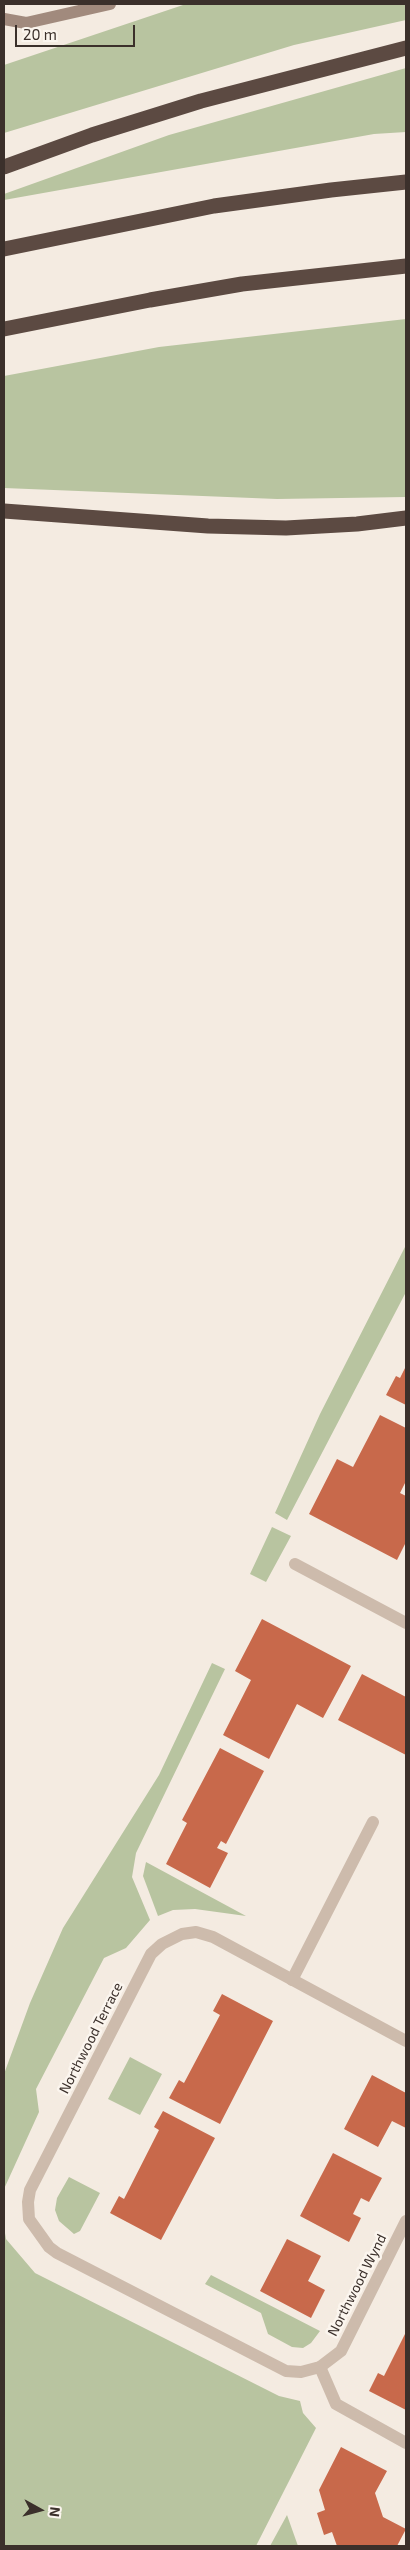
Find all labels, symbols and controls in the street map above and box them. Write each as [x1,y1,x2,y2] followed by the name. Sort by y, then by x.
[18,15,138,47] scale bar
[23,25,57,43] text: 20 m
[56,1980,126,2096] street label: Northwood Terrace
[324,2231,390,2339] street label: Northwood Wynd
[15,2485,65,2535] north arrow
[46,2506,64,2518] text: N

